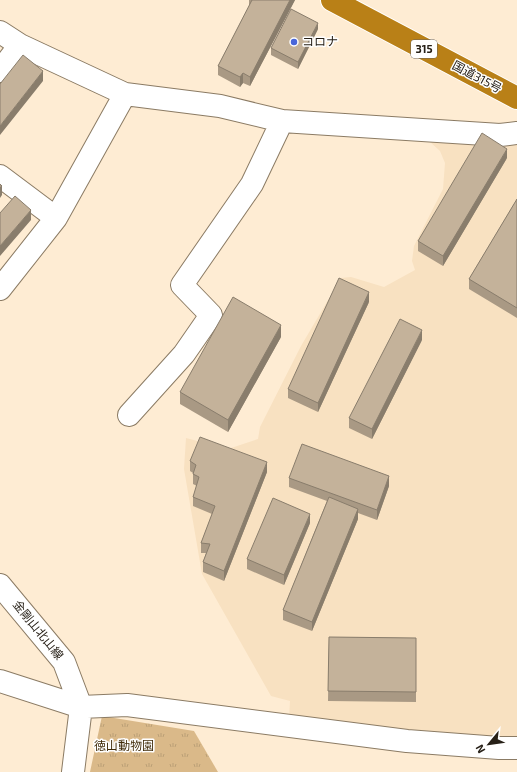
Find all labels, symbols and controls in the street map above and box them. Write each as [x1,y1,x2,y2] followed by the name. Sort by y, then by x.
[302,34,338,48] place label: コロナ
[289,37,299,47] marker: コロナ
[411,40,437,58] road number: 315
[450,57,505,95] street label: 国道315号
[11,597,67,662] street label: 金剛山北山線
[469,724,509,764] north arrow
[94,738,154,752] park label: 徳山動物園
[472,742,487,756] text: N

